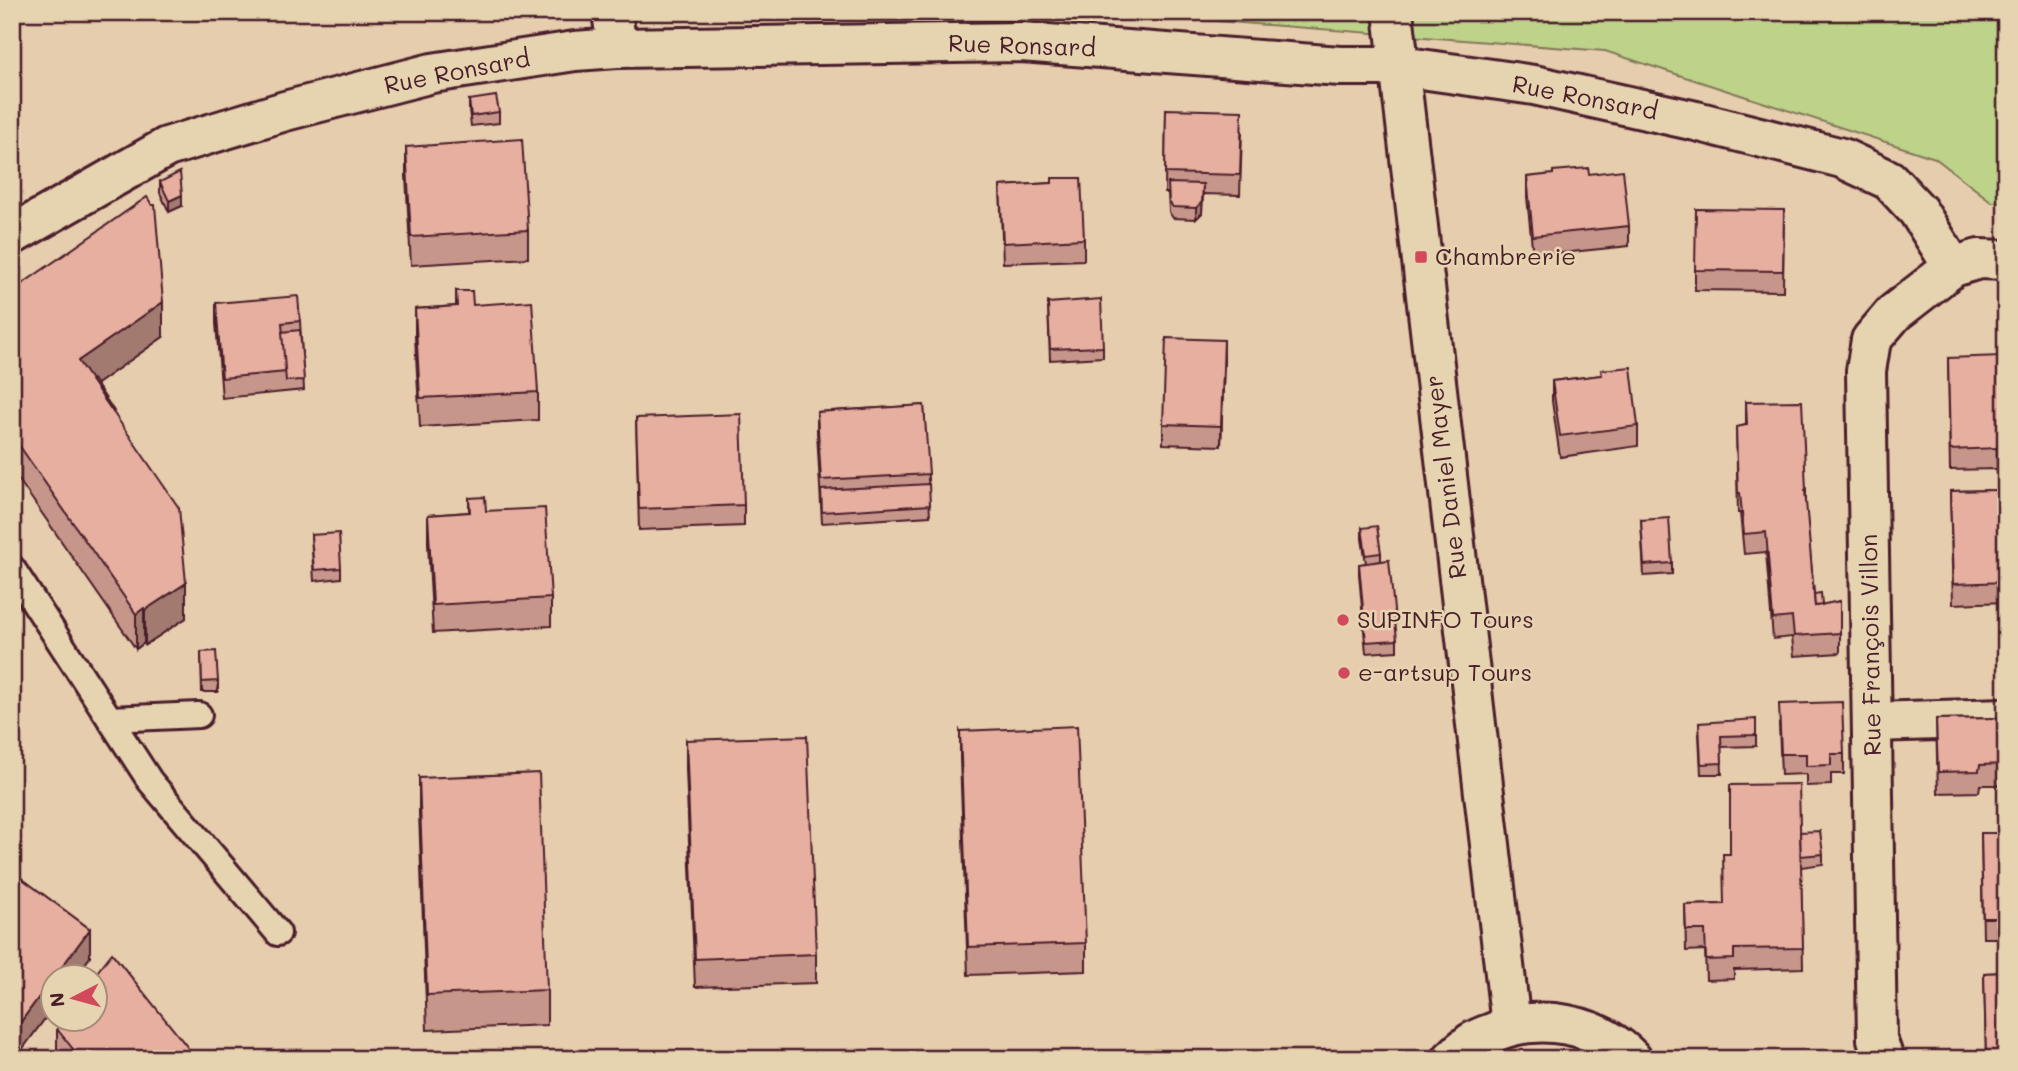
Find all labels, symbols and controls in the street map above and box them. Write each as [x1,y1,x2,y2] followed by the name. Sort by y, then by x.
[948,26,1096,63] street label: Rue Ronsard
[381,41,532,100] street label: Rue Ronsard
[1510,67,1661,126] street label: Rue Ronsard
[1435,240,1576,271] place label: Chambrerie
[1413,249,1429,265] marker: Chambrerie
[1417,373,1472,581] street label: Rue Daniel Mayer
[1852,534,1887,756] street label: Rue François Villon
[1357,603,1534,634] place label: SUPINFO Tours
[1335,612,1351,628] marker: SUPINFO Tours
[1358,656,1532,687] place label: e-artsup Tours
[1336,665,1352,681] marker: e-artsup Tours
[38,962,108,1032] north arrow
[43,991,70,1008] text: N

